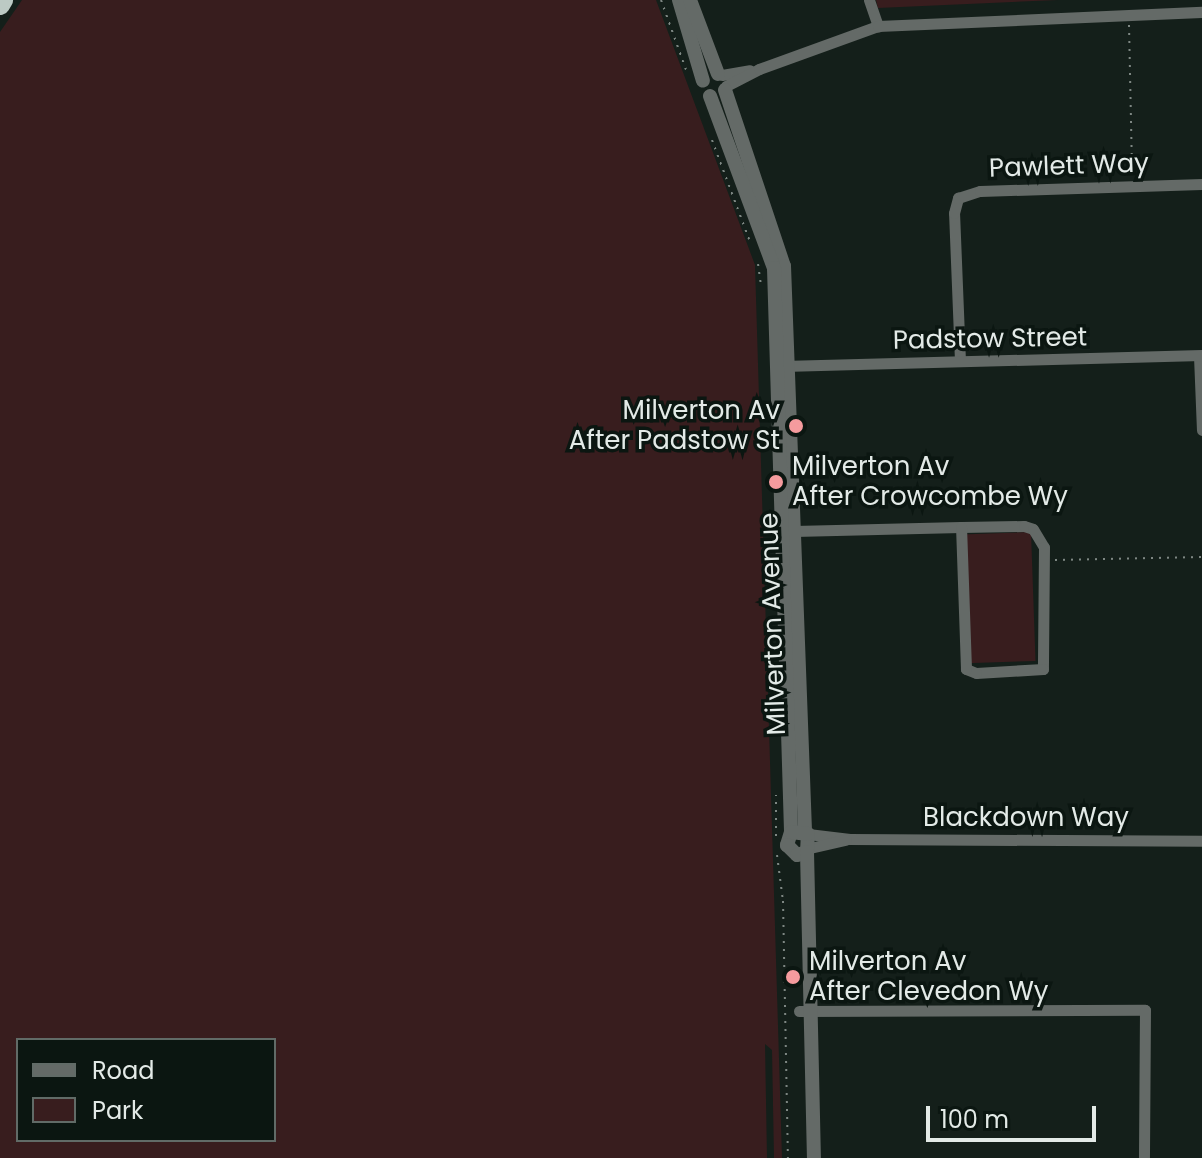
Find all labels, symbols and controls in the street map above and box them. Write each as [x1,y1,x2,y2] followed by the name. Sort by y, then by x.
[989,148,1149,184] street label: Pawlett Way
[893,322,1087,356] street label: Padstow Street
[569,395,780,456] place label: Milverton Av After Padstow St
[787,417,805,435] marker: Milverton Av After Padstow St
[792,451,1068,512] place label: Milverton Av After Crowcombe Wy
[767,473,785,491] marker: Milverton Av After Crowcombe Wy
[754,512,792,736] street label: Milverton Avenue
[923,802,1129,834] street label: Blackdown Way
[809,946,1048,1008] place label: Milverton Av After Clevedon Wy
[784,968,802,986] marker: Milverton Av After Clevedon Wy
[16,1038,276,1142] legend
[92,1054,154,1087] text: Road
[930,1090,1100,1140] scale bar
[92,1094,143,1127] text: Park
[940,1103,1009,1136] text: 100 m

